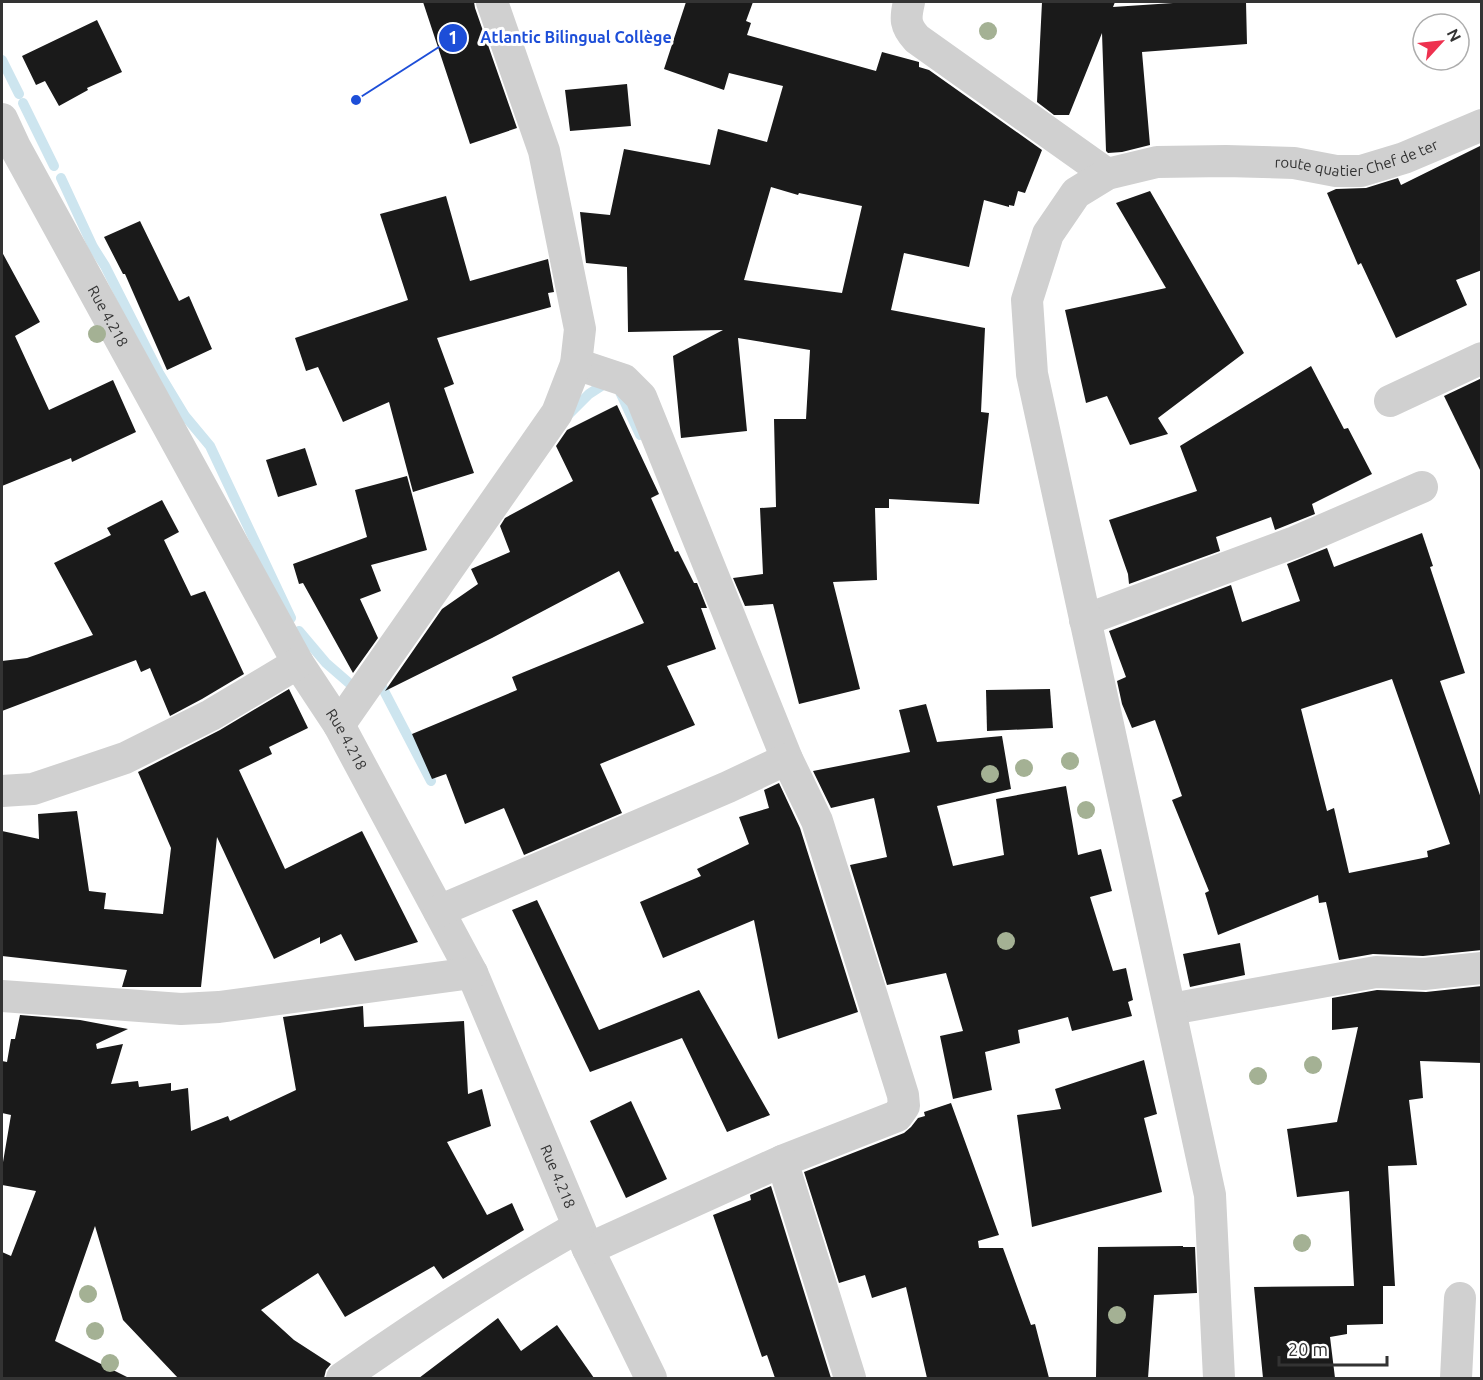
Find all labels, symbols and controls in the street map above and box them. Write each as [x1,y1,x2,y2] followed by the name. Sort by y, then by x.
[1411,12,1471,72] north arrow
[438,21,683,55] callout: Atlantic Bilingual Collège
[1444,26,1465,45] text: N
[448,27,458,47] text: 1
[480,28,672,46] text: Atlantic Bilingual Collège
[1274,135,1441,180] street label: route quatier Chef de ter
[85,283,132,350] street label: Rue 4.218
[323,706,371,773] street label: Rue 4.218
[537,1142,579,1211] street label: Rue 4.218
[1279,1329,1387,1367] scale bar
[1288,1339,1328,1359] text: 20 m

